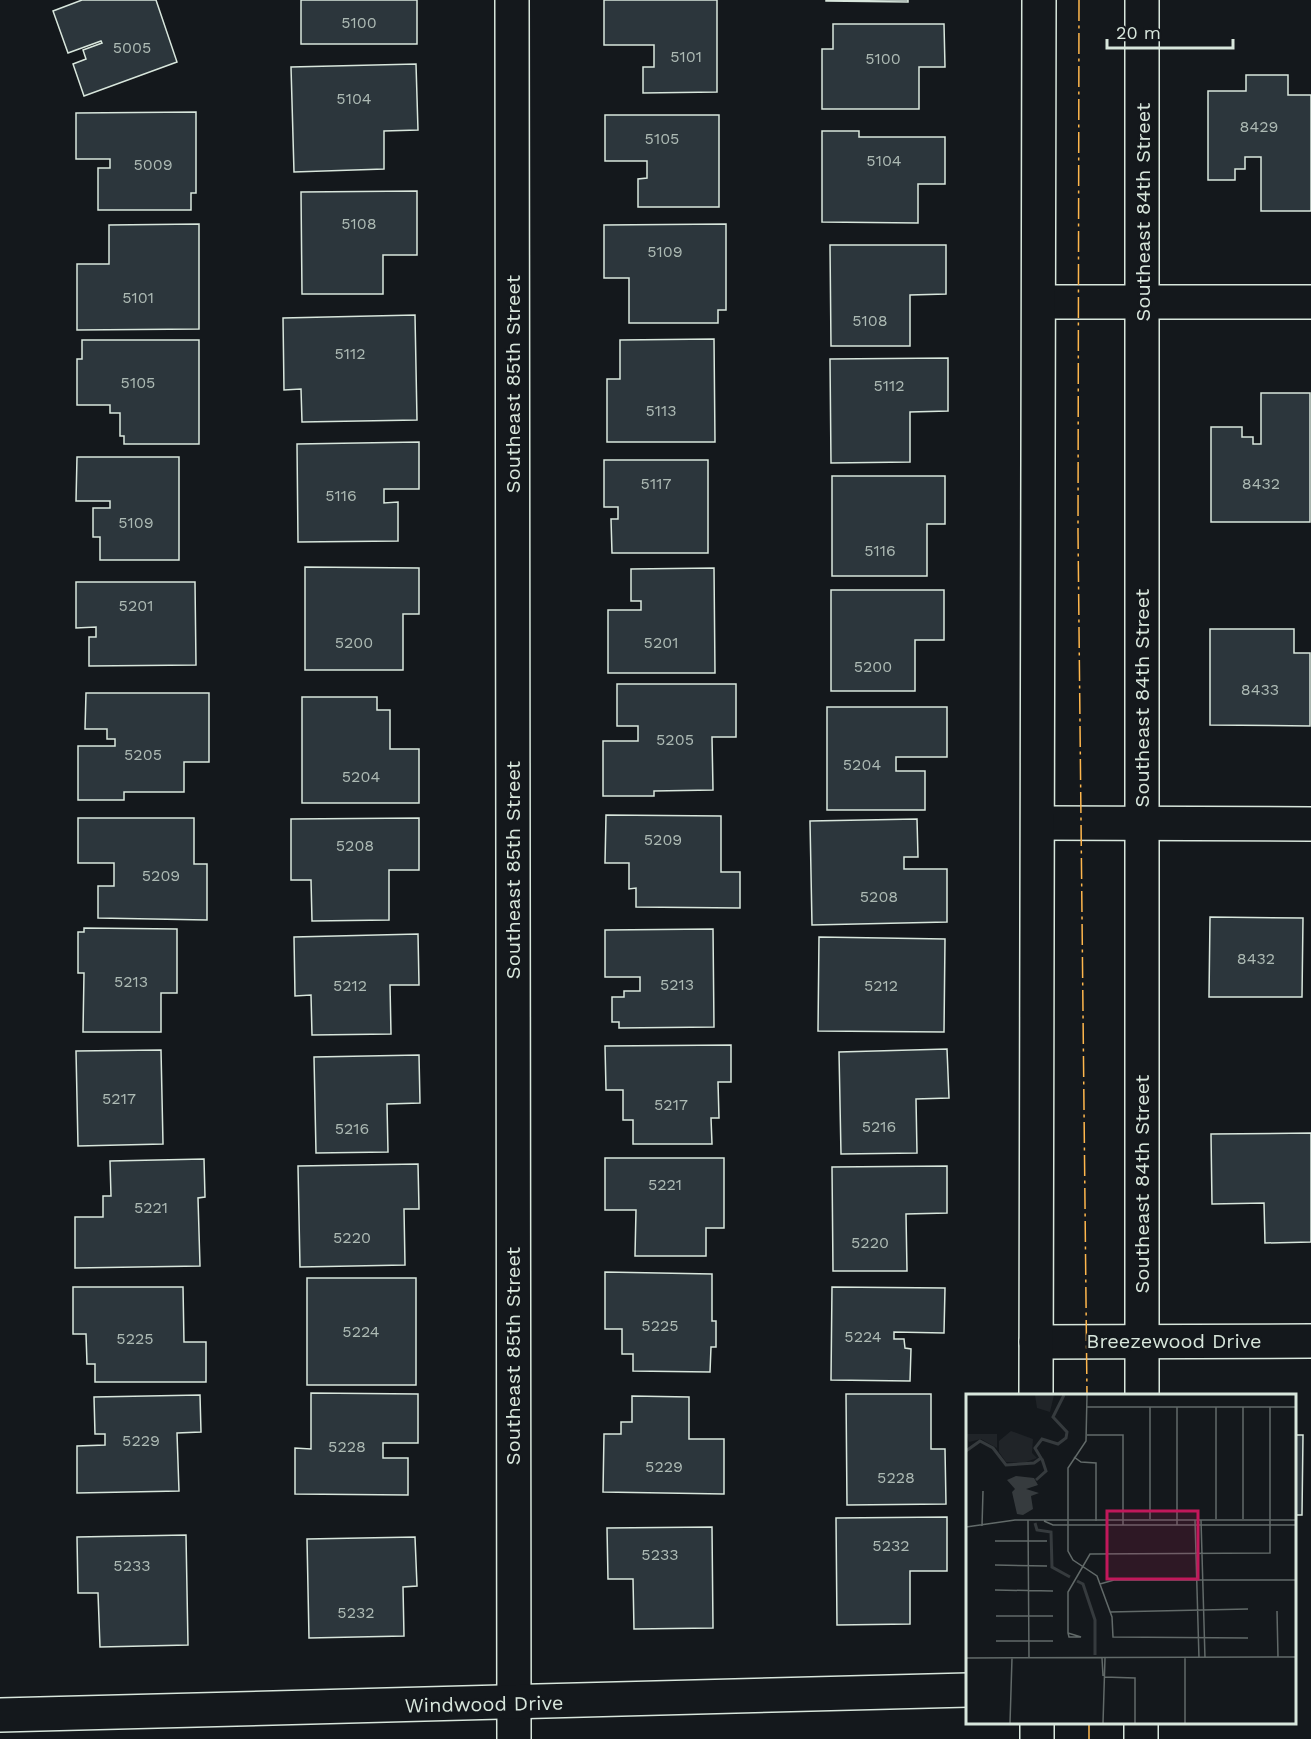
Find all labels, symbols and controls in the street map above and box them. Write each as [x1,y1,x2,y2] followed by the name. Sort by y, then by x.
[1107,12,1233,50] scale bar
[341,13,377,32] house number: 5100
[1116,22,1161,43] text: 20 m
[113,38,151,57] house number: 5005
[670,47,702,66] house number: 5101
[865,49,901,68] house number: 5100
[336,89,372,108] house number: 5104
[1131,102,1155,321] street label: Southeast 84th Street
[1240,117,1278,136] house number: 8429
[645,129,679,148] house number: 5105
[866,151,902,170] house number: 5104
[133,155,173,174] house number: 5009
[341,214,377,233] house number: 5108
[647,242,683,261] house number: 5109
[501,274,525,493] street label: Southeast 85th Street
[122,288,154,307] house number: 5101
[852,311,888,330] house number: 5108
[334,344,366,363] house number: 5112
[121,373,155,392] house number: 5105
[873,376,905,395] house number: 5112
[645,401,677,420] house number: 5113
[641,474,671,493] house number: 5117
[1242,474,1280,493] house number: 8432
[325,486,357,505] house number: 5116
[118,513,154,532] house number: 5109
[864,541,896,560] house number: 5116
[1130,588,1154,807] street label: Southeast 84th Street
[119,596,153,615] house number: 5201
[335,633,373,652] house number: 5200
[644,633,678,652] house number: 5201
[854,657,892,676] house number: 5200
[1241,680,1279,699] house number: 8433
[656,730,694,749] house number: 5205
[124,745,162,764] house number: 5205
[843,755,881,774] house number: 5204
[501,760,525,979] street label: Southeast 85th Street
[342,767,380,786] house number: 5204
[644,830,682,849] house number: 5209
[336,836,374,855] house number: 5208
[142,866,180,885] house number: 5209
[860,887,898,906] house number: 5208
[1237,949,1275,968] house number: 8432
[114,972,148,991] house number: 5213
[660,975,694,994] house number: 5213
[333,976,367,995] house number: 5212
[864,976,898,995] house number: 5212
[1130,1074,1154,1293] street label: Southeast 84th Street
[102,1089,136,1108] house number: 5217
[654,1095,688,1114] house number: 5217
[862,1117,896,1136] house number: 5216
[335,1119,369,1138] house number: 5216
[648,1175,682,1194] house number: 5221
[134,1198,168,1217] house number: 5221
[333,1228,371,1247] house number: 5220
[851,1233,889,1252] house number: 5220
[501,1246,525,1465] street label: Southeast 85th Street
[641,1316,679,1335] house number: 5225
[342,1322,380,1341] house number: 5224
[844,1327,882,1346] house number: 5224
[116,1329,154,1348] house number: 5225
[1086,1329,1262,1353] street label: Breezewood Drive
[966,1394,1296,1724] inset map
[122,1431,160,1450] house number: 5229
[328,1437,366,1456] house number: 5228
[645,1457,683,1476] house number: 5229
[877,1468,915,1487] house number: 5228
[872,1536,910,1555] house number: 5232
[641,1545,679,1564] house number: 5233
[113,1556,151,1575] house number: 5233
[337,1603,375,1622] house number: 5232
[404,1691,564,1717] street label: Windwood Drive

